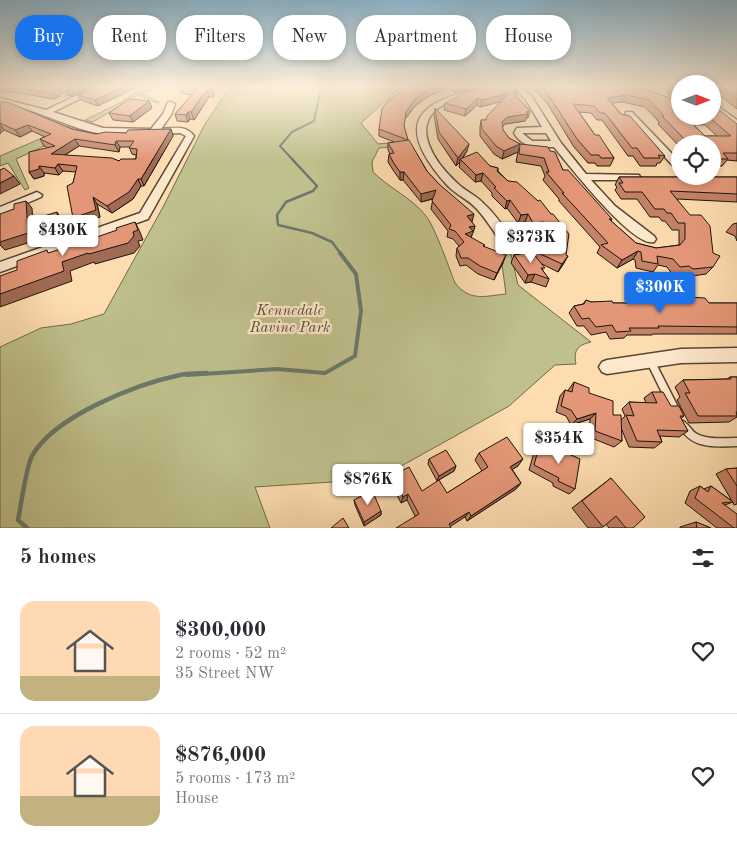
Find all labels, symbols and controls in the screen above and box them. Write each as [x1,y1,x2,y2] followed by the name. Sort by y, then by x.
[15,15,83,60] chip: Buy
[93,15,166,60] chip: Rent
[176,15,263,60] chip: Filters
[273,15,346,60] chip: New
[356,15,476,60] chip: Apartment
[486,15,571,60] chip: House
[671,75,721,125] north arrow
[671,75,721,185] map controls
[671,135,721,185] button: locate
[28,214,98,257] pin: $430K
[496,222,566,264] pin: $373K
[38,223,88,239] text: $430K
[506,230,556,246] text: $373K
[625,272,695,314] pin: $300K
[635,280,685,296] text: $300K
[249,304,330,336] park label: Kennedale Ravine Park
[524,422,594,465] pin: $354K
[534,431,584,447] text: $354K
[333,464,403,506] pin: $876K
[343,472,393,488] text: $876K
[689,544,717,572] icon: filters
[20,547,96,568] text: 5 homes
[175,620,266,641] text: $300,000
[60,621,120,681] icon: home
[689,637,717,665] icon: heart
[175,646,286,662] text: 2 rooms · 52 m²
[175,666,274,682] text: 35 Street NW
[175,745,266,766] text: $876,000
[60,746,120,806] icon: home
[689,762,717,790] icon: heart
[175,771,295,787] text: 5 rooms · 173 m²
[175,791,218,807] text: House

